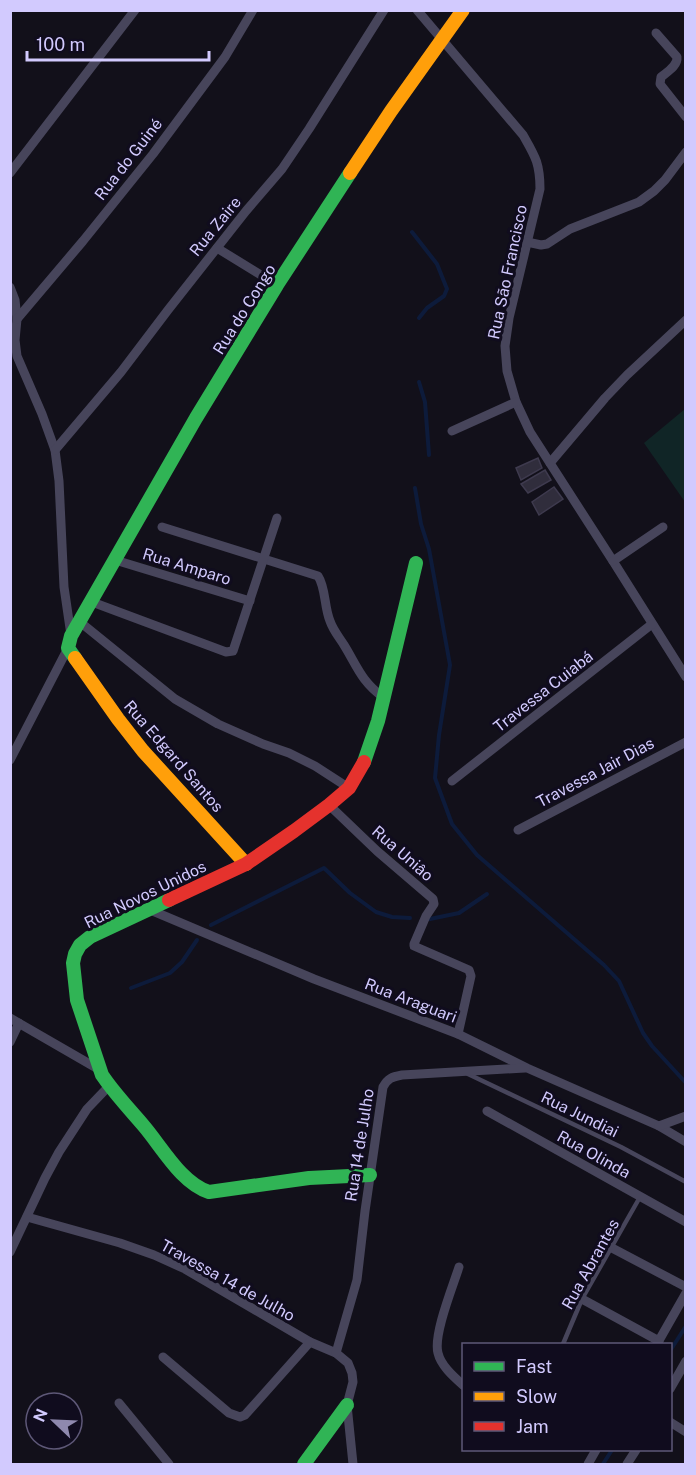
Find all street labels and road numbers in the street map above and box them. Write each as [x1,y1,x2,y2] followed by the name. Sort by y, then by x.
[91,115,166,204] street label: Rua do Guiné
[186,193,245,260] street label: Rua Zaire
[484,203,531,341] street label: Rua São Francisco
[209,261,280,358] street label: Rua do Congo
[140,544,233,589] street label: Rua Amparo
[490,647,597,736] street label: Travessa Cuiabá
[120,697,227,816] street label: Rua Edgard Santos
[533,733,657,811] street label: Travessa Jair Dias
[368,822,437,885] street label: Rua Uniâo
[81,857,209,932] street label: Rua Novos Unidos
[362,974,459,1027] street label: Rua Araguari
[341,1087,378,1203] street label: Rua 14 de Julho
[538,1088,622,1141] street label: Rua Jundiai
[554,1127,634,1182] street label: Rua Olinda
[558,1216,623,1313] street label: Rua Abrantes
[157,1236,298,1325] street label: Travessa 14 de Julho

